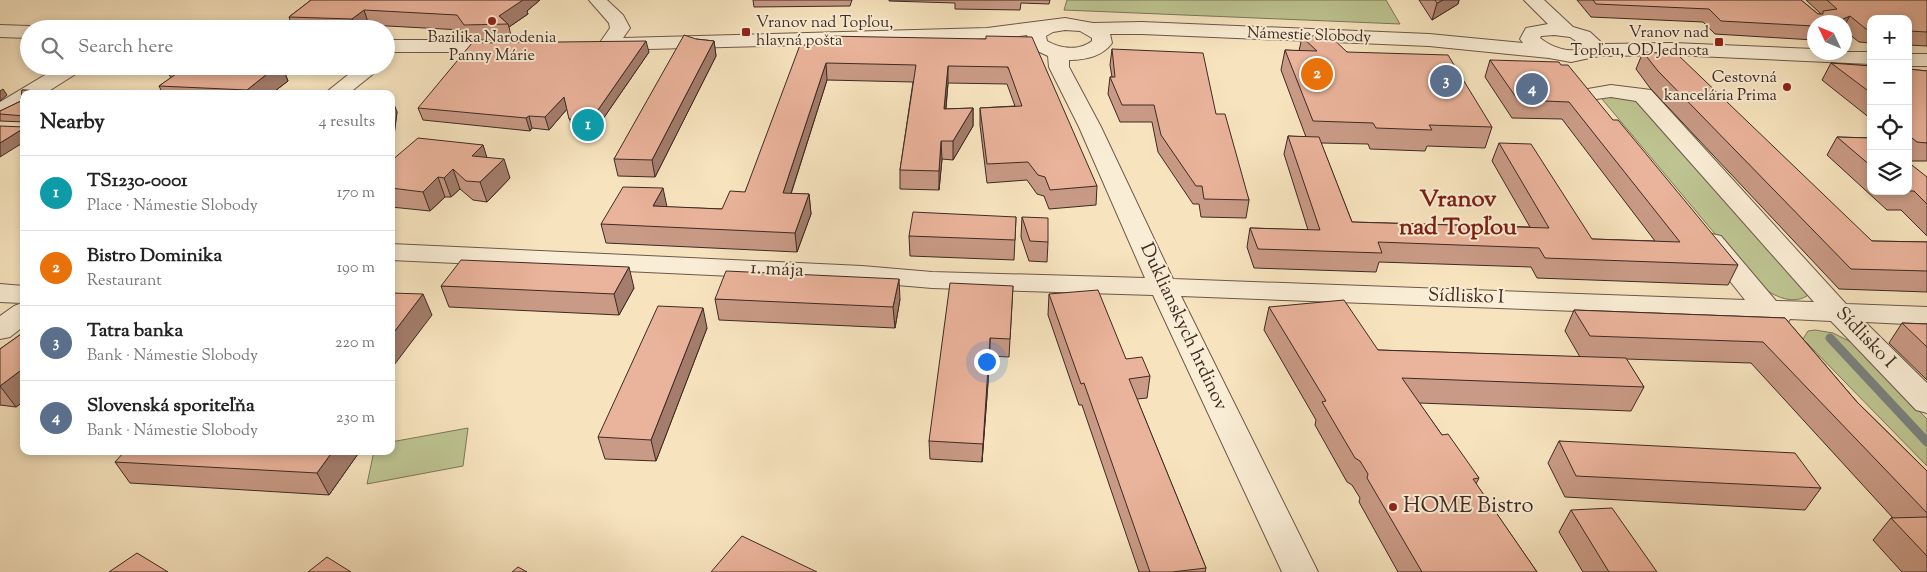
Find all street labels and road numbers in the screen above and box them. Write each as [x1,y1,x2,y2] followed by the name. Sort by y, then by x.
[1246,22,1372,50] street label: Námestie Slobody
[1132,239,1234,415] street label: Duklianskych hrdinov
[750,255,805,285] street label: 1. mája
[1427,282,1505,312] street label: Sídlisko I
[1829,301,1901,375] street label: Sídlisko I

